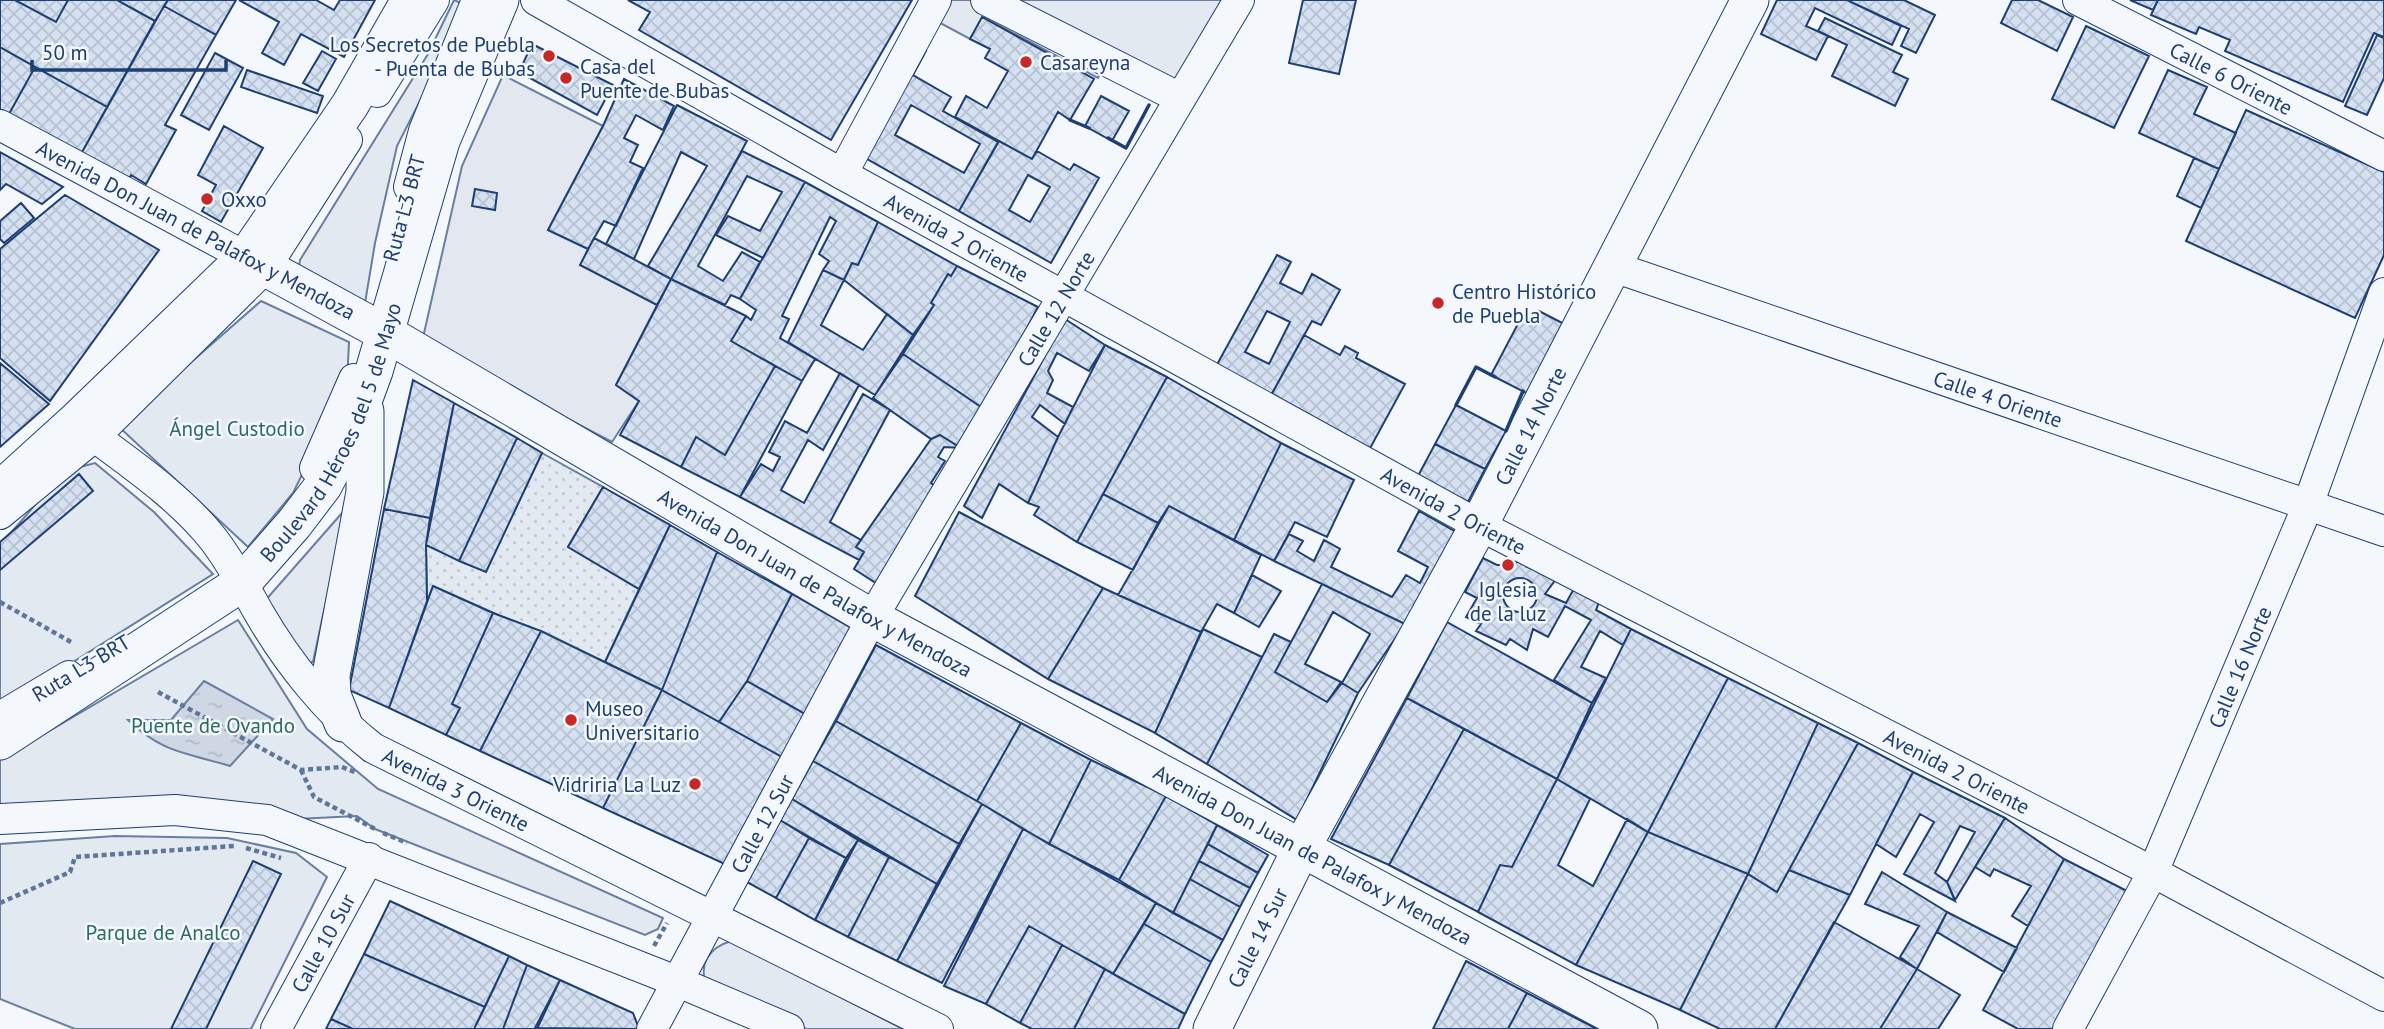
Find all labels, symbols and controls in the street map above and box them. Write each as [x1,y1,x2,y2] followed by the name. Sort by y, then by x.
[32,28,226,72] scale bar
[330,31,535,82] place label: Los Secretos de Puebla - Puenta de Bubas
[2165,36,2297,121] street label: Calle 6 Oriente
[42,39,88,66] text: 50 m
[541,48,557,64] marker: Los Secretos de Puebla - Puenta de Bubas
[1040,49,1130,76] place label: Casareyna
[580,53,729,104] place label: Casa del Puente de Bubas
[1018,54,1034,70] marker: Casareyna
[558,70,574,86] marker: Casa del Puente de Bubas
[32,134,360,326] street label: Avenida Don Juan de Palafox y Mendoza
[377,151,431,265] street label: Ruta L3 BRT
[221,186,267,213] place label: Oxxo
[880,187,1034,288] street label: Avenida 2 Oriente
[199,191,215,207] marker: Oxxo
[1011,246,1100,371] street label: Calle 12 Norte
[1452,278,1596,329] place label: Centro Histórico de Puebla
[1430,295,1446,311] marker: Centro Histórico de Puebla
[254,299,407,567] street label: Boulevard Héroes del 5 de Mayo
[1488,362,1572,490] street label: Calle 14 Norte
[1930,364,2066,433] street label: Calle 4 Oriente
[169,415,305,442] park label: Ángel Custodio
[1376,460,1531,560] street label: Avenida 2 Oriente
[653,482,977,683] street label: Avenida Don Juan de Palafox y Mendoza
[1500,557,1516,573] marker: Iglesia de la luz
[1470,576,1546,627] place label: Iglesia de la luz
[2202,602,2277,732] street label: Calle 16 Norte
[27,628,135,708] street label: Ruta L3 BRT
[585,695,700,746] place label: Museo Universitario
[131,712,295,739] park label: Puente de Ovando
[563,712,579,728] marker: Museo Universitario
[1879,722,2035,820] street label: Avenida 2 Oriente
[378,741,534,837] street label: Avenida 3 Oriente
[1149,758,1477,951] street label: Avenida Don Juan de Palafox y Mendoza
[724,769,800,878] street label: Calle 12 Sur
[552,771,681,798] place label: Vidriria La Luz
[687,776,703,792] marker: Vidriria La Luz
[1221,883,1293,992] street label: Calle 14 Sur
[285,889,361,997] street label: Calle 10 Sur
[86,919,240,946] park label: Parque de Analco

